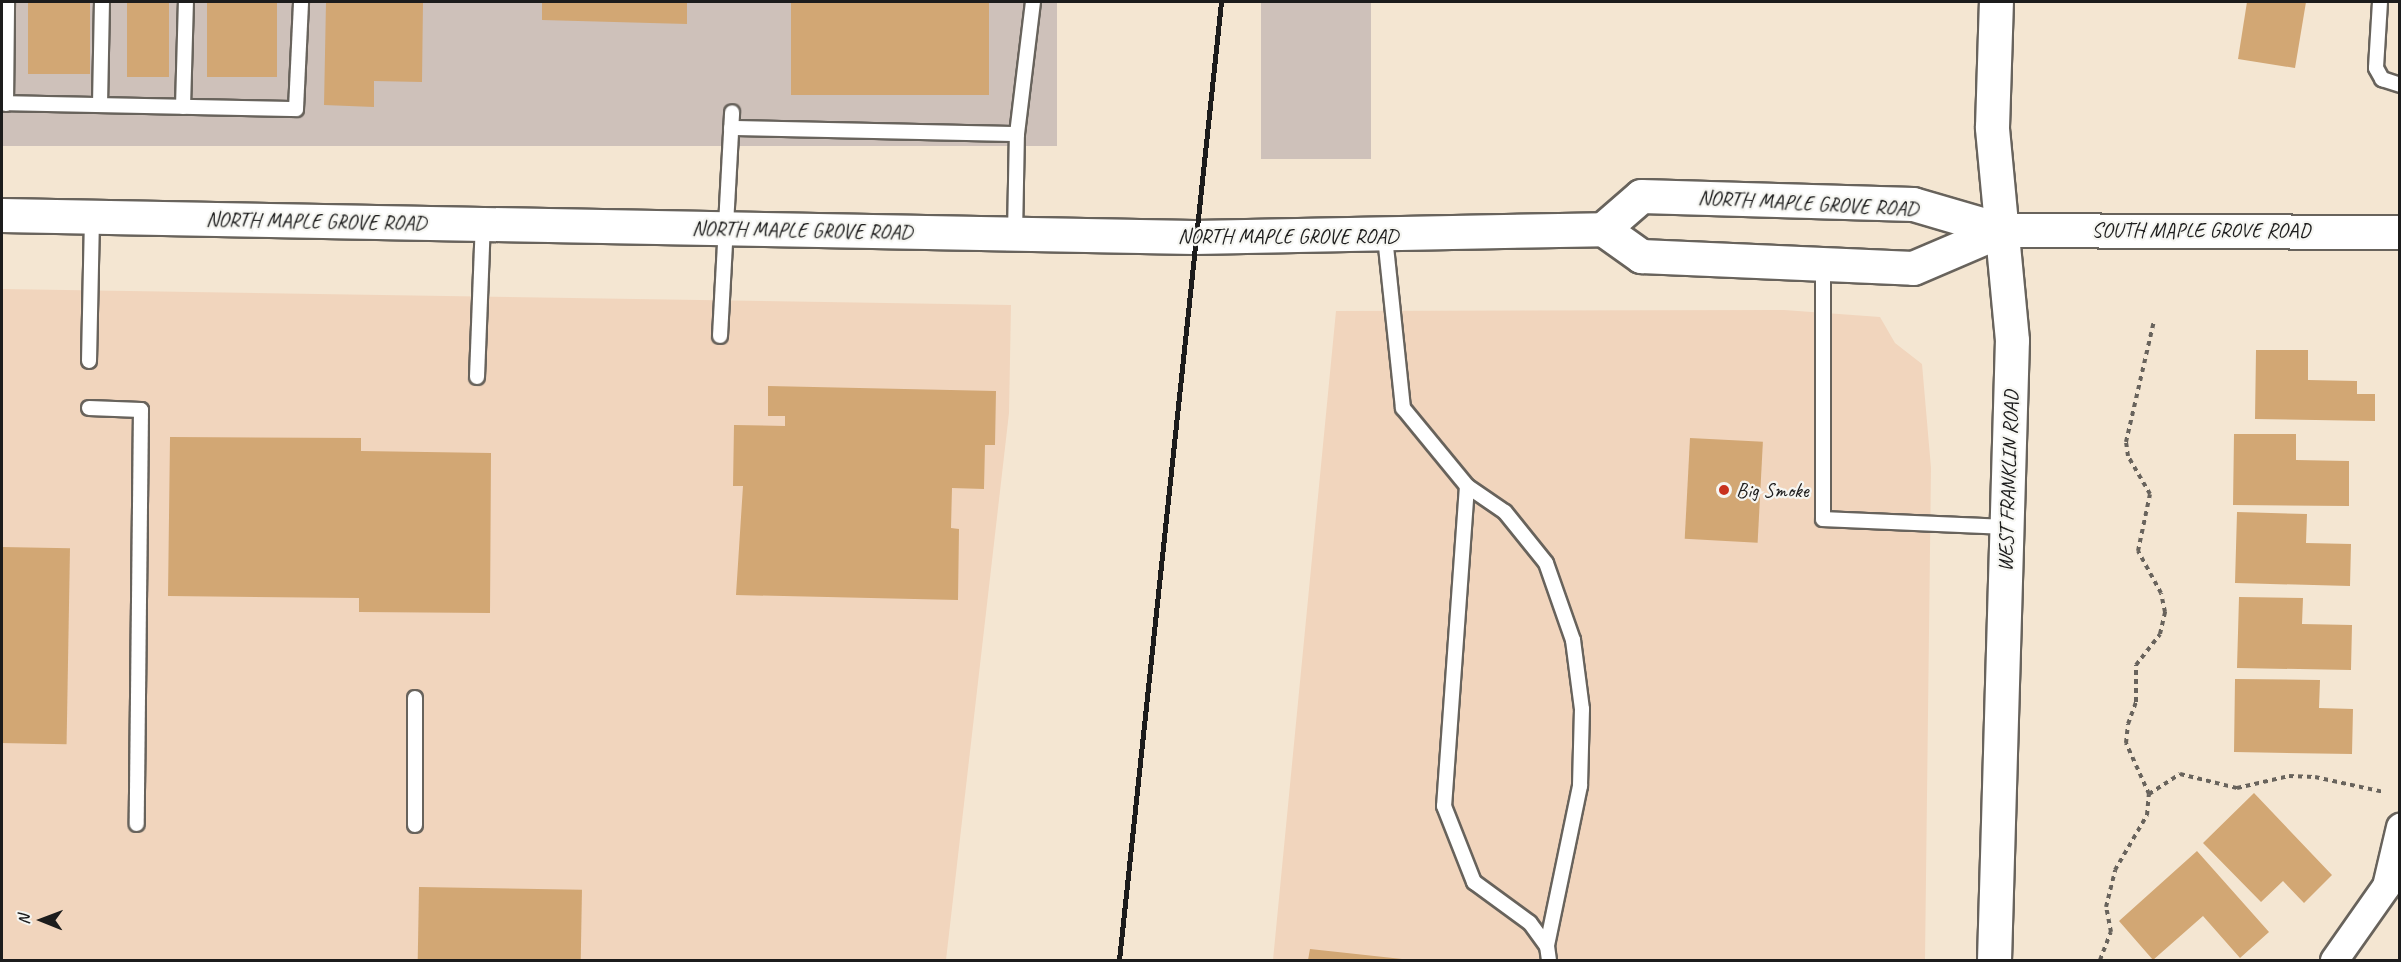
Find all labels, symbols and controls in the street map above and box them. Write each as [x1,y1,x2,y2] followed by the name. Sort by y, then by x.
[1697,185,1919,221] street label: NORTH MAPLE GROVE ROAD
[205,206,427,236] street label: NORTH MAPLE GROVE ROAD
[691,215,913,245] street label: NORTH MAPLE GROVE ROAD
[2091,217,2311,243] street label: SOUTH MAPLE GROVE ROAD
[1177,223,1399,249] street label: NORTH MAPLE GROVE ROAD
[1992,390,2024,572] street label: WEST FRANKLIN ROAD
[1736,477,1808,503] place label: Big Smoke
[1717,483,1731,497] marker: Big Smoke
[12,890,72,950] north arrow
[14,915,34,925] text: N

